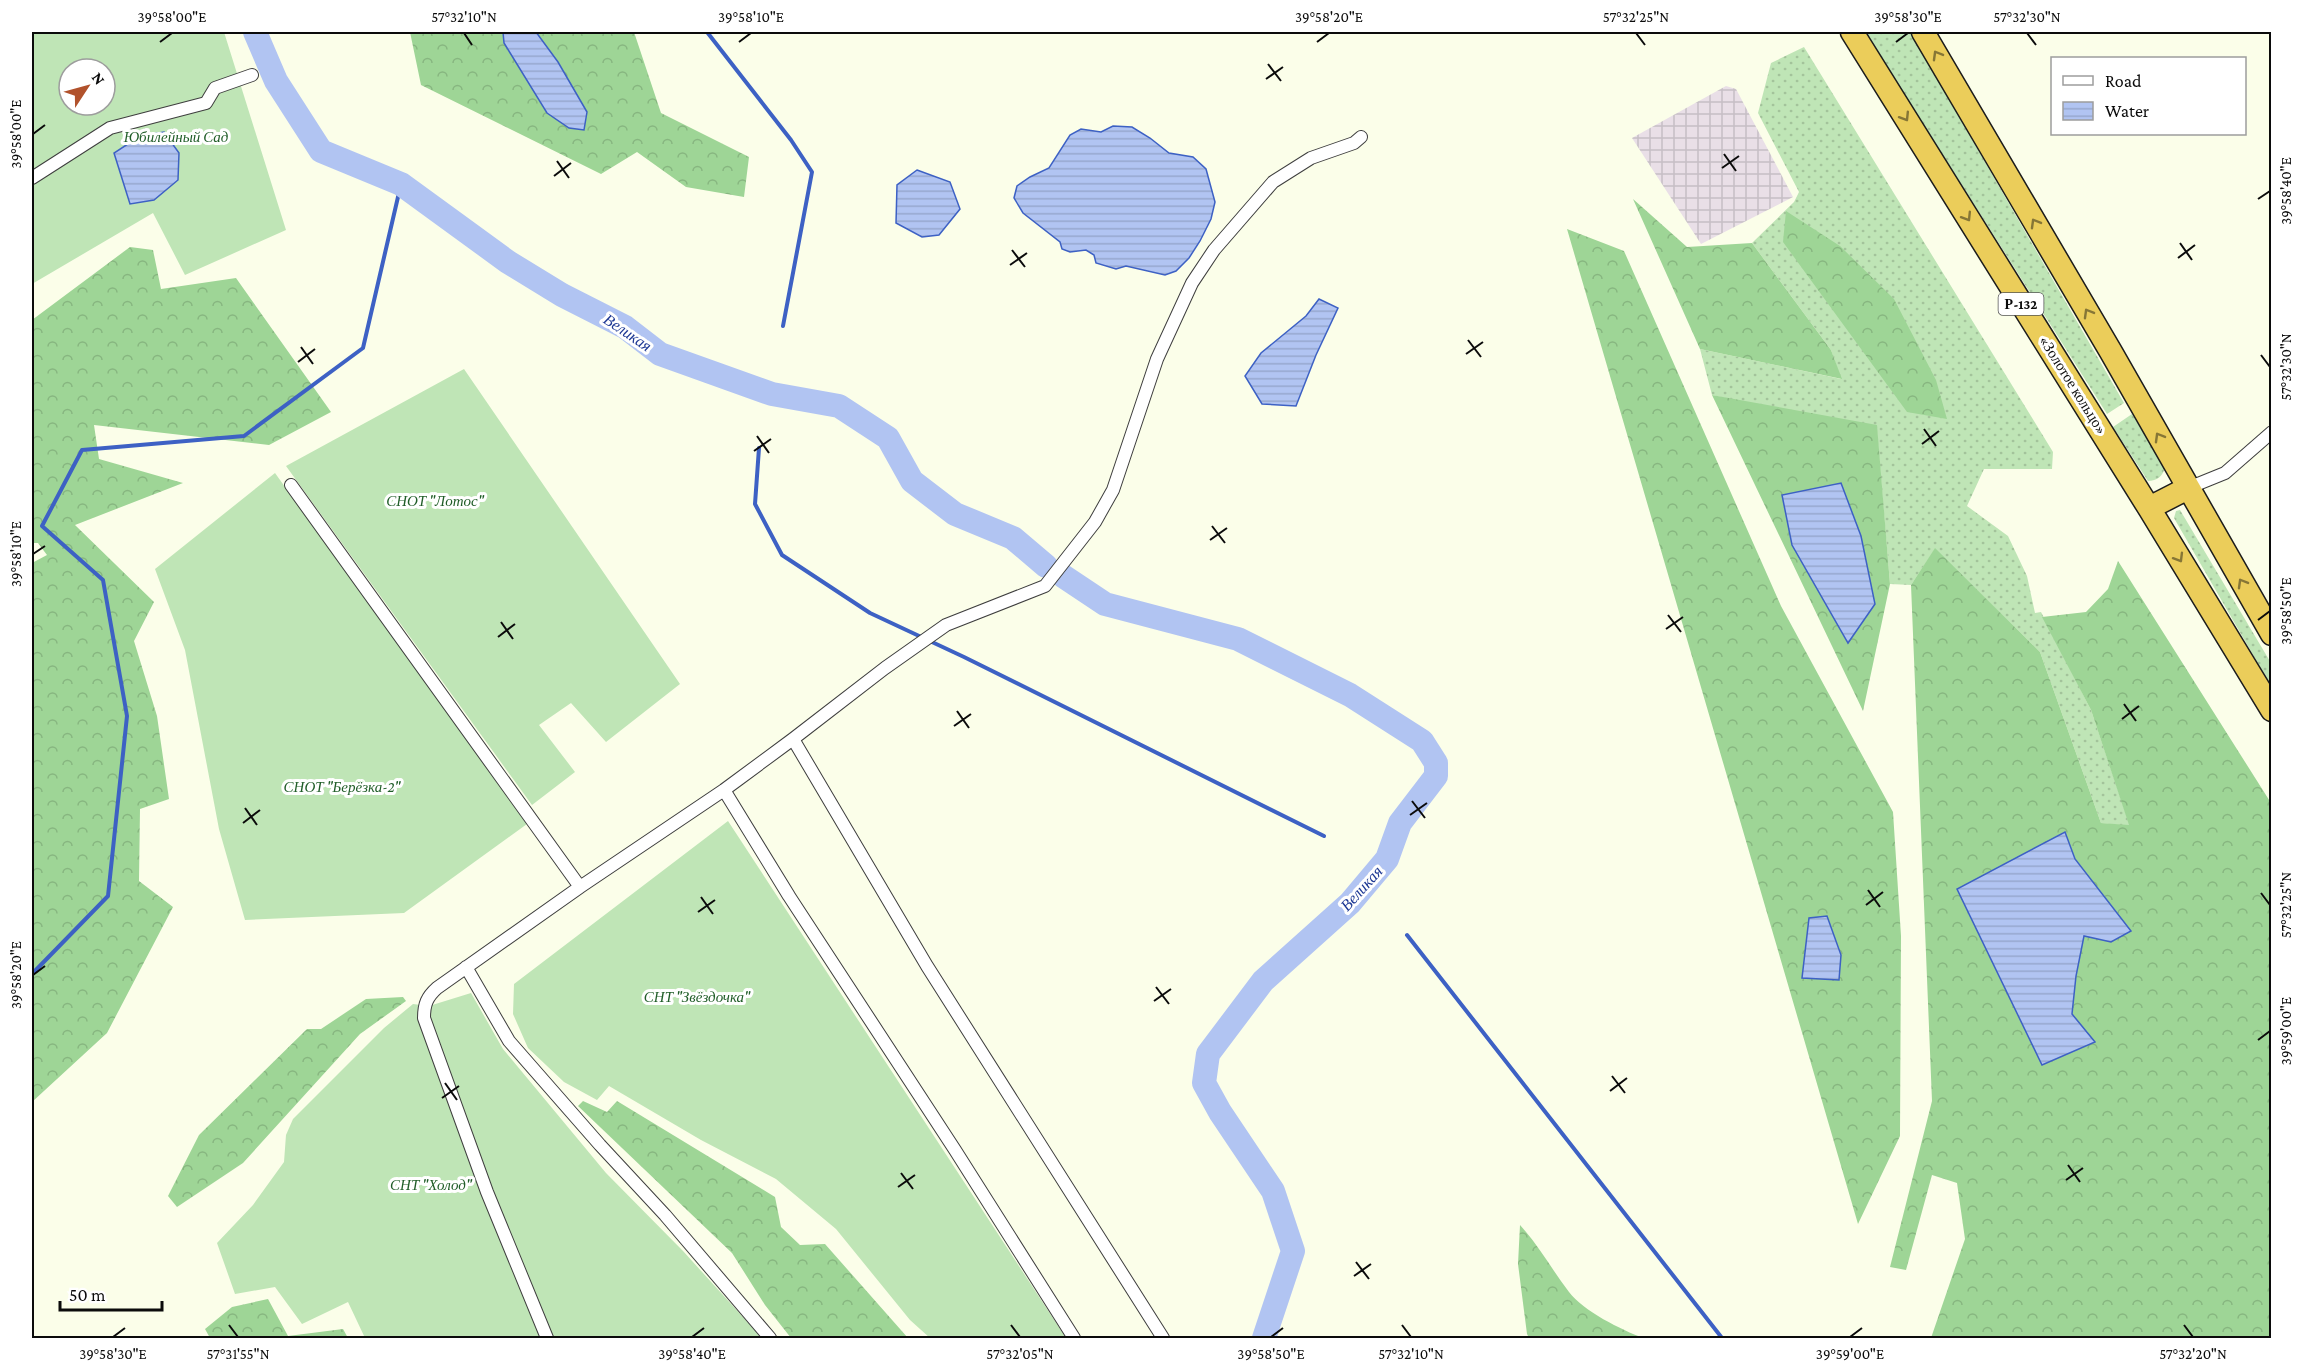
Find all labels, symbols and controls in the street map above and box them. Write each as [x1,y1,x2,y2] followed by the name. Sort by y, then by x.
[138,9,206,25] text: 39°58'00"E
[431,9,497,25] text: 57°32'10"N
[718,9,784,25] text: 39°58'10"E
[1295,9,1363,25] text: 39°58'20"E
[1603,9,1669,25] text: 57°32'25"N
[1874,9,1942,25] text: 39°58'30"E
[1993,9,2061,25] text: 57°32'30"N
[1932,51,1944,61] one-way arrow
[57,57,117,117] north arrow
[2051,57,2246,135] legend
[89,69,109,88] text: N
[2105,71,2142,91] text: Road
[8,100,24,168] text: 39°58'00"E
[2105,101,2150,121] text: Water
[1897,111,1909,121] one-way arrow
[123,129,229,145] park label: Юбилейный Сад
[2278,157,2294,225] text: 39°58'40"E
[1960,210,1971,221] one-way arrow
[2031,219,2043,229] one-way arrow
[1998,293,2044,315] road number: Р-132
[2084,309,2095,319] one-way arrow
[601,310,655,355] water label: Великая
[2036,333,2110,437] street label: «Золотое кольцо»
[2278,333,2294,401] text: 57°32'30"N
[2155,433,2166,444] one-way arrow
[386,493,485,509] park label: СНОТ "Лотос"
[8,521,24,587] text: 39°58'10"E
[2172,552,2184,562] one-way arrow
[2278,577,2294,645] text: 39°58'50"E
[2238,579,2249,589] one-way arrow
[284,779,401,795] park label: СНОТ "Берёзка-2"
[1337,863,1386,914] water label: Великая
[2278,872,2294,938] text: 57°32'25"N
[8,941,24,1009] text: 39°58'20"E
[644,989,751,1005] park label: СНТ "Звёздочка"
[2278,997,2294,1065] text: 39°59'00"E
[390,1177,473,1193] park label: СНТ "Холод"
[60,1274,162,1312] scale bar
[69,1285,106,1305] text: 50 m
[79,1346,147,1362] text: 39°58'30"E
[206,1346,270,1362] text: 57°31'55"N
[658,1346,726,1362] text: 39°58'40"E
[986,1346,1054,1362] text: 57°32'05"N
[1237,1346,1305,1362] text: 39°58'50"E
[1378,1346,1444,1362] text: 57°32'10"N
[1816,1346,1884,1362] text: 39°59'00"E
[2159,1346,2227,1362] text: 57°32'20"N

